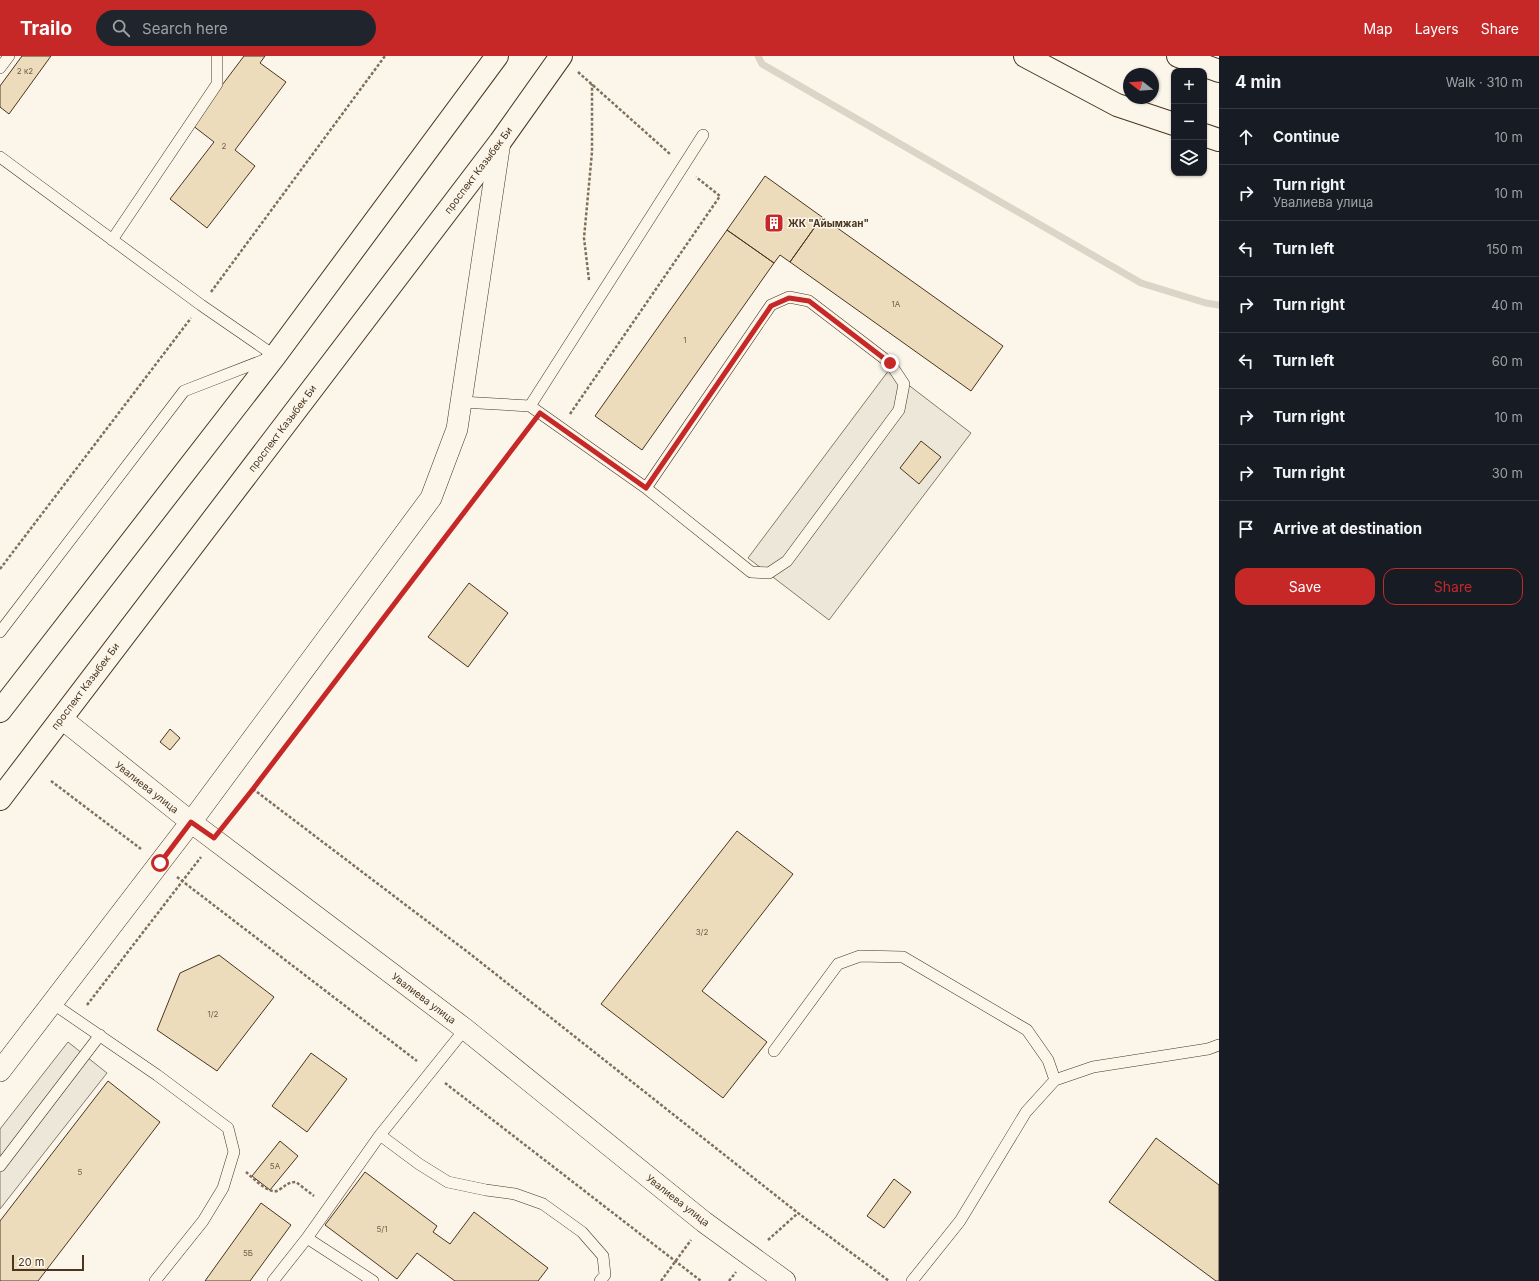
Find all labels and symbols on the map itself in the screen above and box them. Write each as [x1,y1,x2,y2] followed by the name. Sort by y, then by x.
[17,66,33,76] house number: 2 к2
[1123,68,1159,104] north arrow
[442,124,515,216] street label: проспект Казыбек Би
[222,141,227,151] house number: 2
[763,212,785,234] building icon: ЖК "Айымжан"
[788,217,869,229] place label: ЖК "Айымжан"
[892,299,901,309] house number: 1А
[683,335,687,345] house number: 1
[881,354,899,372] route end
[246,382,319,474] street label: проспект Казыбек Би
[49,640,122,732] street label: проспект Казыбек Би
[113,759,181,815] street label: Увалиева улица
[151,854,169,872] route start
[696,927,708,937] house number: 3/2
[390,970,458,1026] street label: Увалиева улица
[207,1009,219,1019] house number: 1/2
[270,1161,281,1171] house number: 5А
[78,1167,83,1177] house number: 5
[644,1172,712,1228] street label: Увалиева улица
[377,1224,388,1234] house number: 5/1
[243,1248,253,1258] house number: 5Б
[12,1253,84,1272] scale bar

